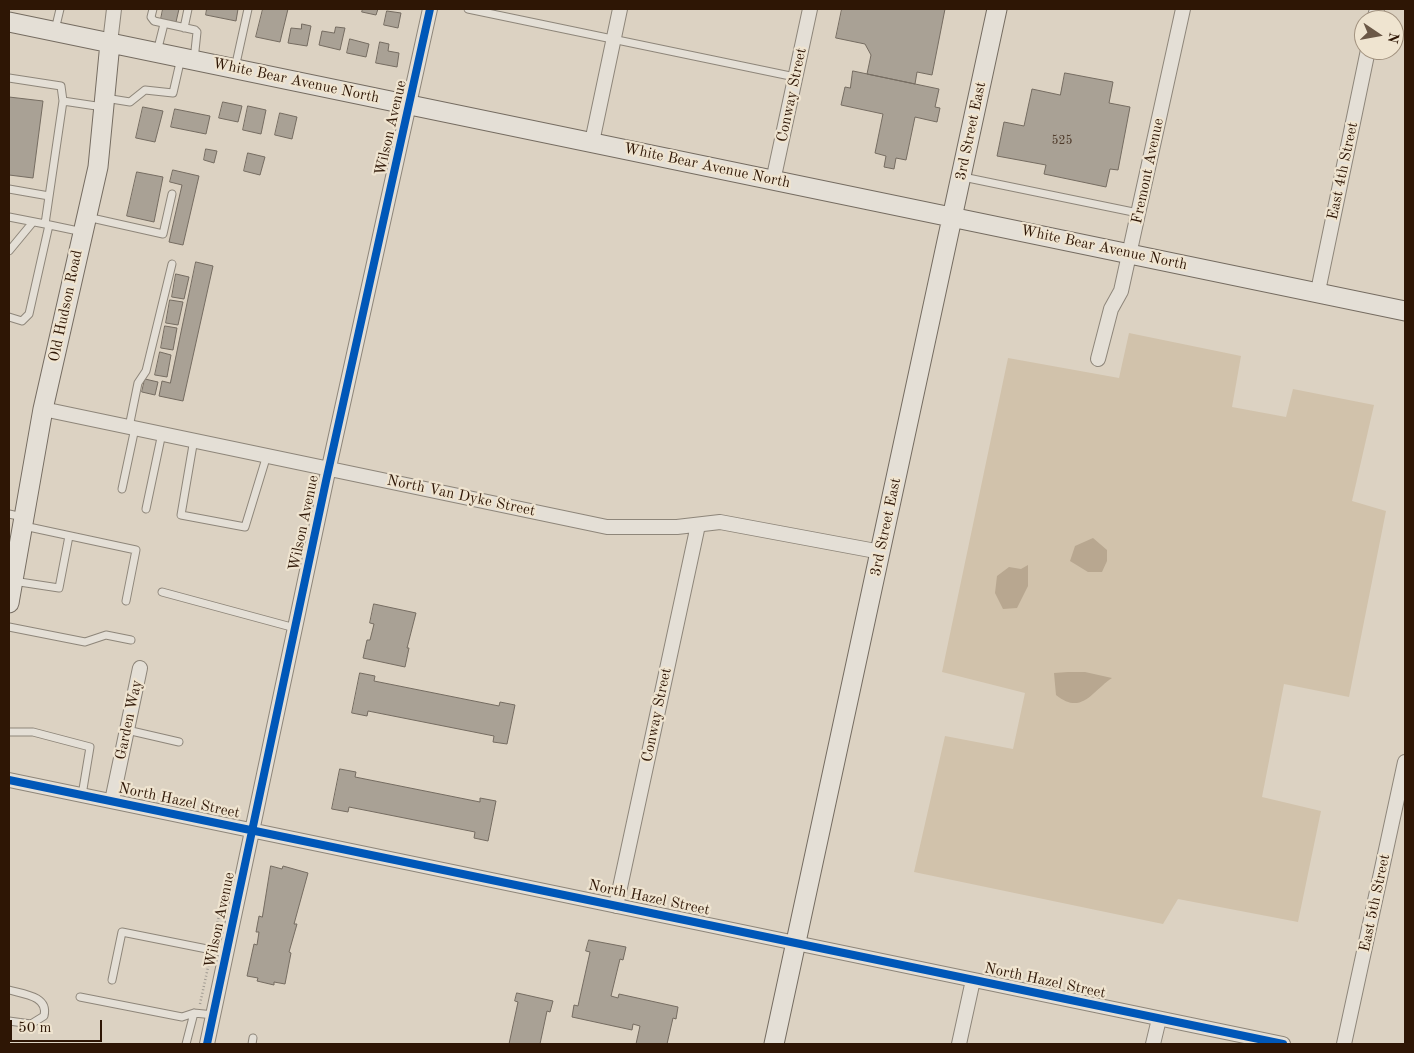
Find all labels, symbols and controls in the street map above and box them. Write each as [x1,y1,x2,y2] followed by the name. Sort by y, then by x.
[1354,10,1404,60] north arrow
[1385,31,1401,45] text: N
[773,46,811,144] street label: Conway Street
[211,55,381,107] street label: White Bear Avenue North
[371,79,411,177] street label: Wilson Avenue
[952,80,990,182] street label: 3rd Street East
[1128,116,1168,226] street label: Fremont Avenue
[1324,120,1362,222] street label: East 4th Street
[1052,134,1072,148] house number: 525
[622,140,792,192] street label: White Bear Avenue North
[1019,222,1189,274] street label: White Bear Avenue North
[45,248,87,364] street label: Old Hudson Road
[385,471,537,521] street label: North Van Dyke Street
[285,474,323,572] street label: Wilson Avenue
[867,476,905,578] street label: 3rd Street East
[638,666,676,764] street label: Conway Street
[112,678,146,762] street label: Garden Way
[117,779,241,823] street label: North Hazel Street
[1356,852,1394,954] street label: East 5th Street
[201,871,239,969] street label: Wilson Avenue
[587,876,711,920] street label: North Hazel Street
[983,959,1107,1003] street label: North Hazel Street
[12,1010,105,1042] scale bar
[18,1021,52,1036] text: 50 m

